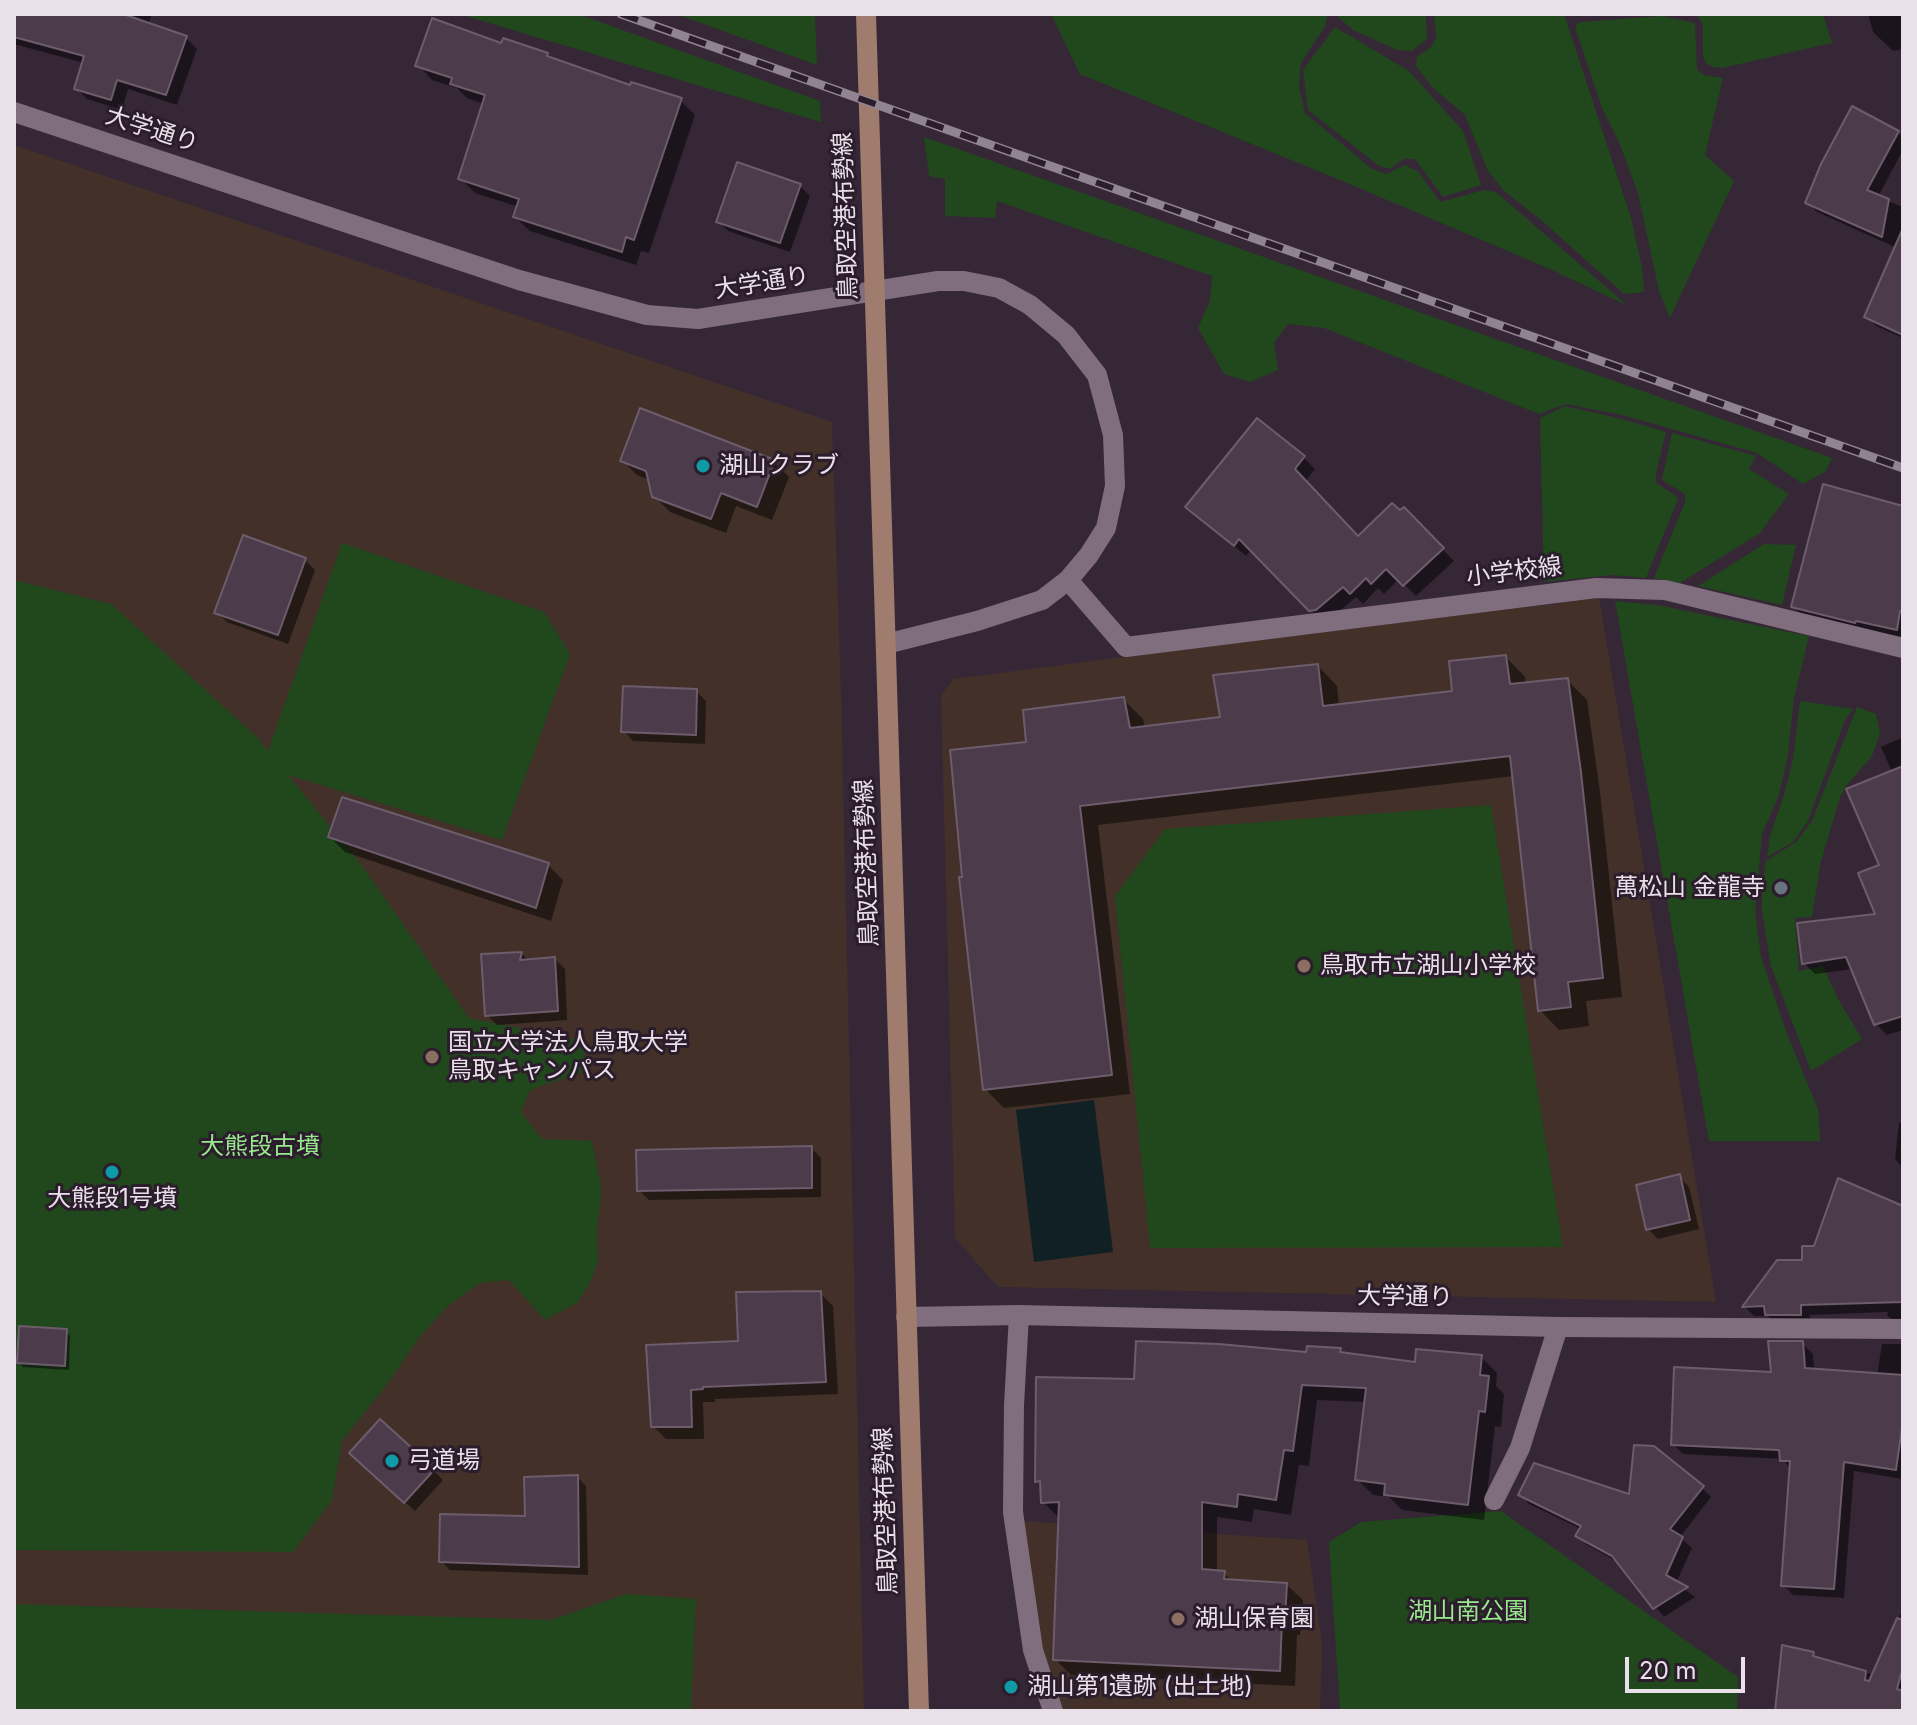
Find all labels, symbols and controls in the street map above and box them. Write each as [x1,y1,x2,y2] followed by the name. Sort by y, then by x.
[102,101,202,159] street label: 大学通り
[829,132,863,300] street label: 鳥取空港布勢線
[712,261,812,305] street label: 大学通り
[719,452,839,480] place label: 湖山クラブ
[694,457,712,475] marker: 湖山クラブ
[1465,552,1563,592] street label: 小学校線
[850,779,884,947] street label: 鳥取空港布勢線
[1614,874,1765,902] place label: 萬松山 金龍寺
[1772,879,1790,897] marker: 萬松山 金龍寺
[1320,952,1536,980] place label: 鳥取市立湖山小学校
[1295,957,1313,975] marker: 鳥取市立湖山小学校
[448,1029,688,1085] place label: 国立大学法人鳥取大学 鳥取キャンパス
[423,1048,441,1066] marker: 国立大学法人鳥取大学 鳥取キャンパス
[200,1133,320,1161] park label: 大熊段古墳
[103,1163,121,1181] marker: 大熊段1号墳
[47,1185,177,1213] place label: 大熊段1号墳
[1357,1282,1453,1312] street label: 大学通り
[869,1427,903,1595] street label: 鳥取空港布勢線
[408,1447,480,1475] place label: 弓道場
[383,1452,401,1470] marker: 弓道場
[1408,1598,1528,1626] park label: 湖山南公園
[1194,1605,1314,1633] place label: 湖山保育園
[1169,1610,1187,1628] marker: 湖山保育園
[1629,1641,1749,1691] scale bar
[1639,1656,1697,1685] text: 20 m
[1027,1673,1253,1701] place label: 湖山第1遺跡 (出土地)
[1002,1678,1020,1696] marker: 湖山第1遺跡 (出土地)

